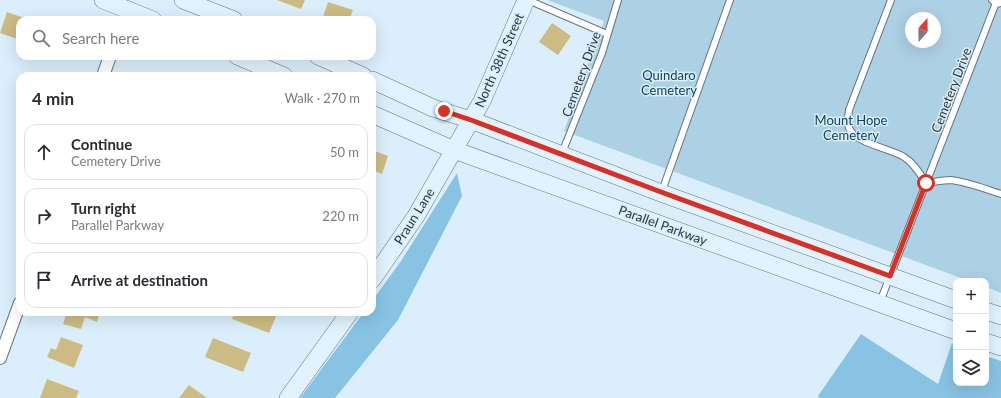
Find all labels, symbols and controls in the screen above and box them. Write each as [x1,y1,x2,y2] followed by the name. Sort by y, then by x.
[471,10,527,110] street label: North 38th Street
[905,12,941,48] north arrow
[16,16,376,60] search box
[30,27,52,49] icon: search
[62,29,139,47] text: Search here
[558,29,604,119] street label: Cemetery Drive
[927,45,975,135] street label: Cemetery Drive
[641,67,697,98] park label: Quindaro Cemetery
[32,88,74,109] text: 4 min
[284,90,360,106] text: Walk · 270 m
[435,102,453,120] route end
[815,112,888,143] park label: Mount Hope Cemetery
[71,135,132,153] text: Continue
[33,141,55,163] icon: ahead
[330,144,359,160] text: 50 m
[71,153,161,169] text: Cemetery Drive
[917,174,935,192] route start
[390,185,438,247] street label: Praun Lane
[71,199,136,217] text: Turn right
[617,202,710,249] street label: Parallel Parkway
[33,205,55,227] icon: right
[322,208,359,224] text: 220 m
[71,217,164,233] text: Parallel Parkway
[33,269,55,291] icon: arrive
[71,271,208,289] text: Arrive at destination
[953,278,989,386] map controls
[953,278,989,314] button: +
[953,314,989,350] button: −
[953,350,989,386] button: layers

